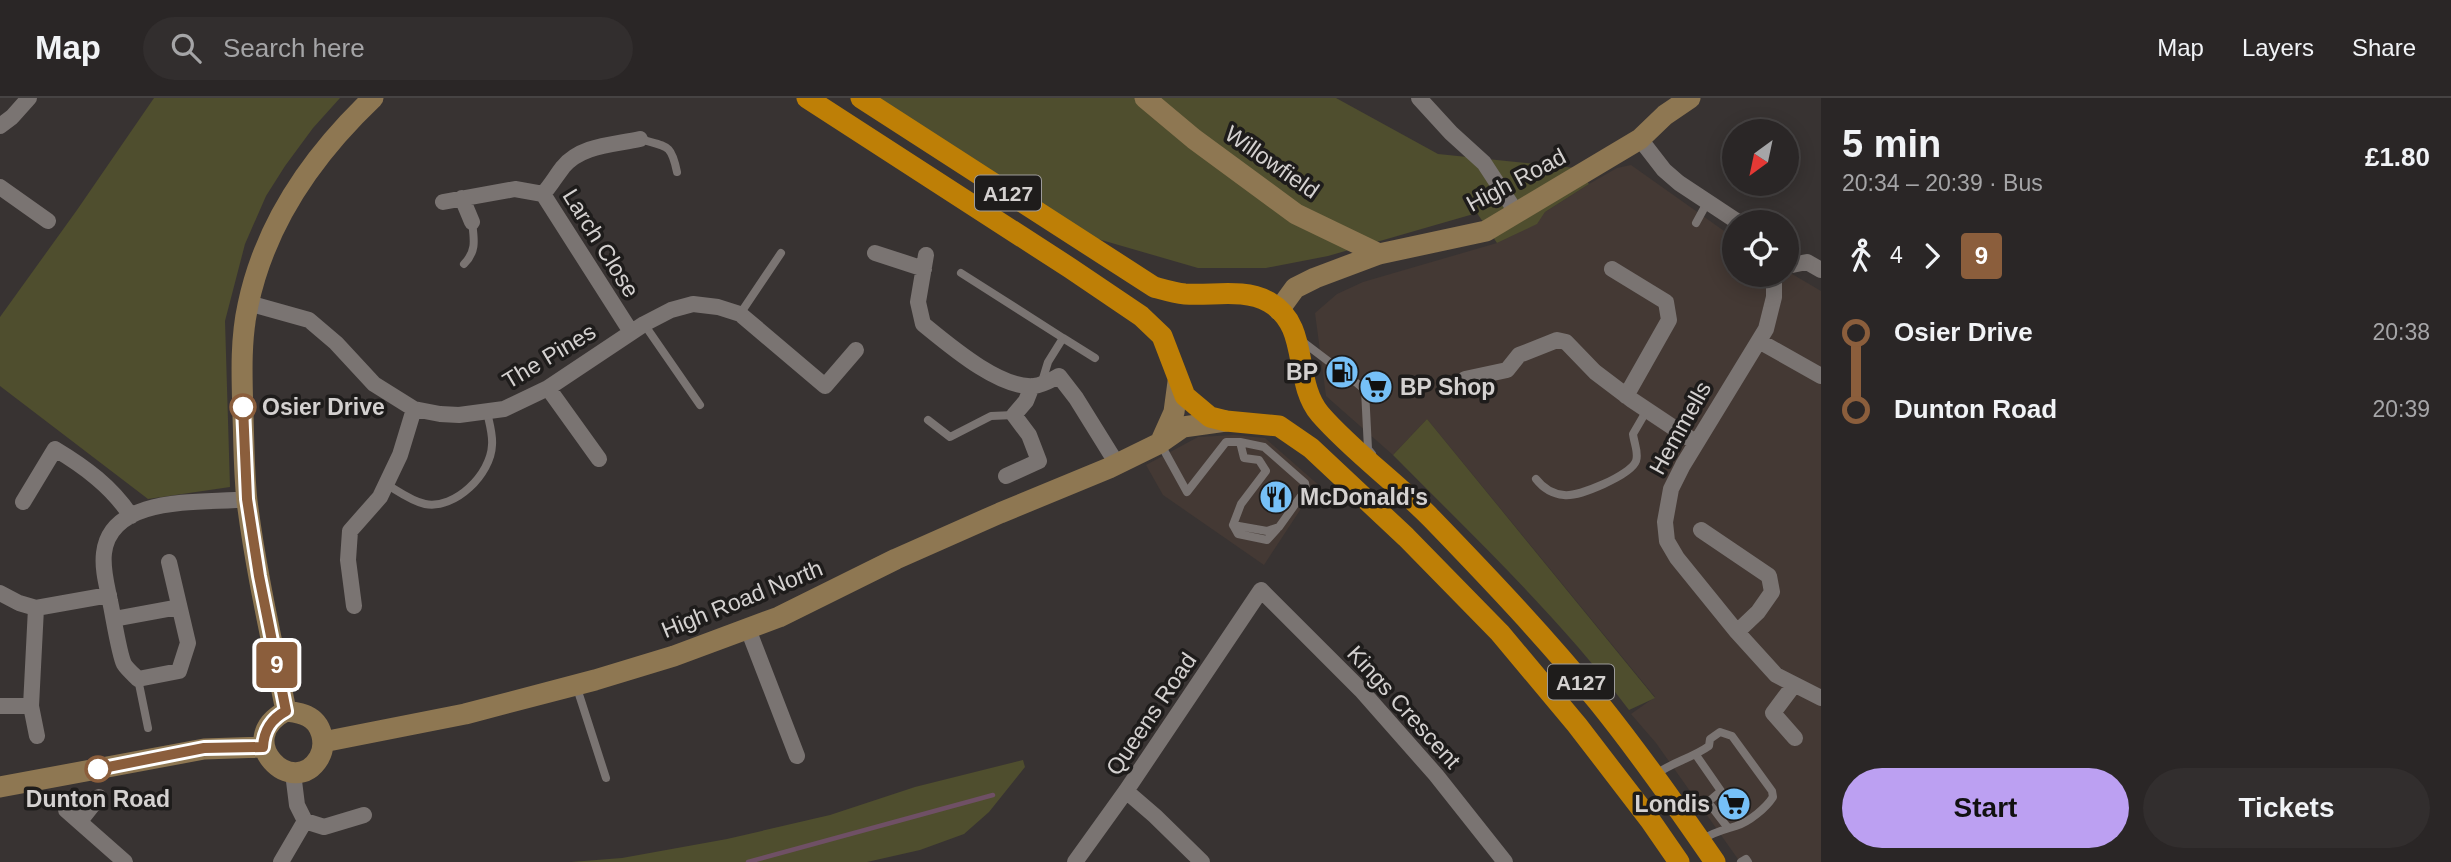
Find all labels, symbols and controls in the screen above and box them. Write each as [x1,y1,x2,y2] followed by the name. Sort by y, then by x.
[143,17,633,80] search box
[35,29,101,66] text: Map
[167,29,205,67] icon: search
[223,33,365,63] text: Search here
[2157,34,2204,61] text: Map
[2242,34,2314,61] text: Layers
[2352,34,2416,61] text: Share
[1722,119,1799,196] north arrow
[1722,119,1799,287] map controls
[1220,120,1324,204] street label: Willowfield
[1842,123,1941,165] text: 5 min
[2365,142,2430,172] text: £1.80
[1462,143,1570,217] street label: High Road
[1842,170,2043,196] text: 20:34 – 20:39 · Bus
[975,176,1041,210] road number: A127
[557,184,645,302] street label: Larch Close
[1722,210,1799,287] button: locate
[1842,237,1880,275] icon: walk
[1913,237,1951,275] icon: forward
[1890,242,1903,268] text: 4
[1975,242,1988,269] text: 9
[1894,317,2033,347] text: Osier Drive
[498,318,600,394] street label: The Pines
[2372,319,2430,345] text: 20:38
[1323,353,1361,391] fuel station icon: BP
[1286,359,1318,385] place label: BP
[1357,368,1395,406] supermarket icon: BP Shop
[1400,374,1495,400] place label: BP Shop
[1644,377,1716,479] street label: Hemmells
[230,394,256,420] marker: Osier Drive
[262,394,385,420] place label: Osier Drive
[1894,394,2057,424] text: Dunton Road
[2372,396,2430,422] text: 20:39
[1257,478,1295,516] restaurant icon: McDonald's
[1300,484,1428,510] place label: McDonald's
[658,555,826,643] street label: High Road North
[1342,640,1466,774] street label: Kings Crescent
[254,642,300,688] line badge: 9
[1101,648,1201,780] street label: Queens Road
[270,651,284,678] text: 9
[1548,664,1614,700] road number: A127
[85,756,111,782] marker: Dunton Road
[1842,768,2129,848] button: Start
[2143,768,2430,848] button: Tickets
[1715,785,1753,823] supermarket icon: Londis
[26,786,170,812] place label: Dunton Road
[1635,791,1710,817] place label: Londis

